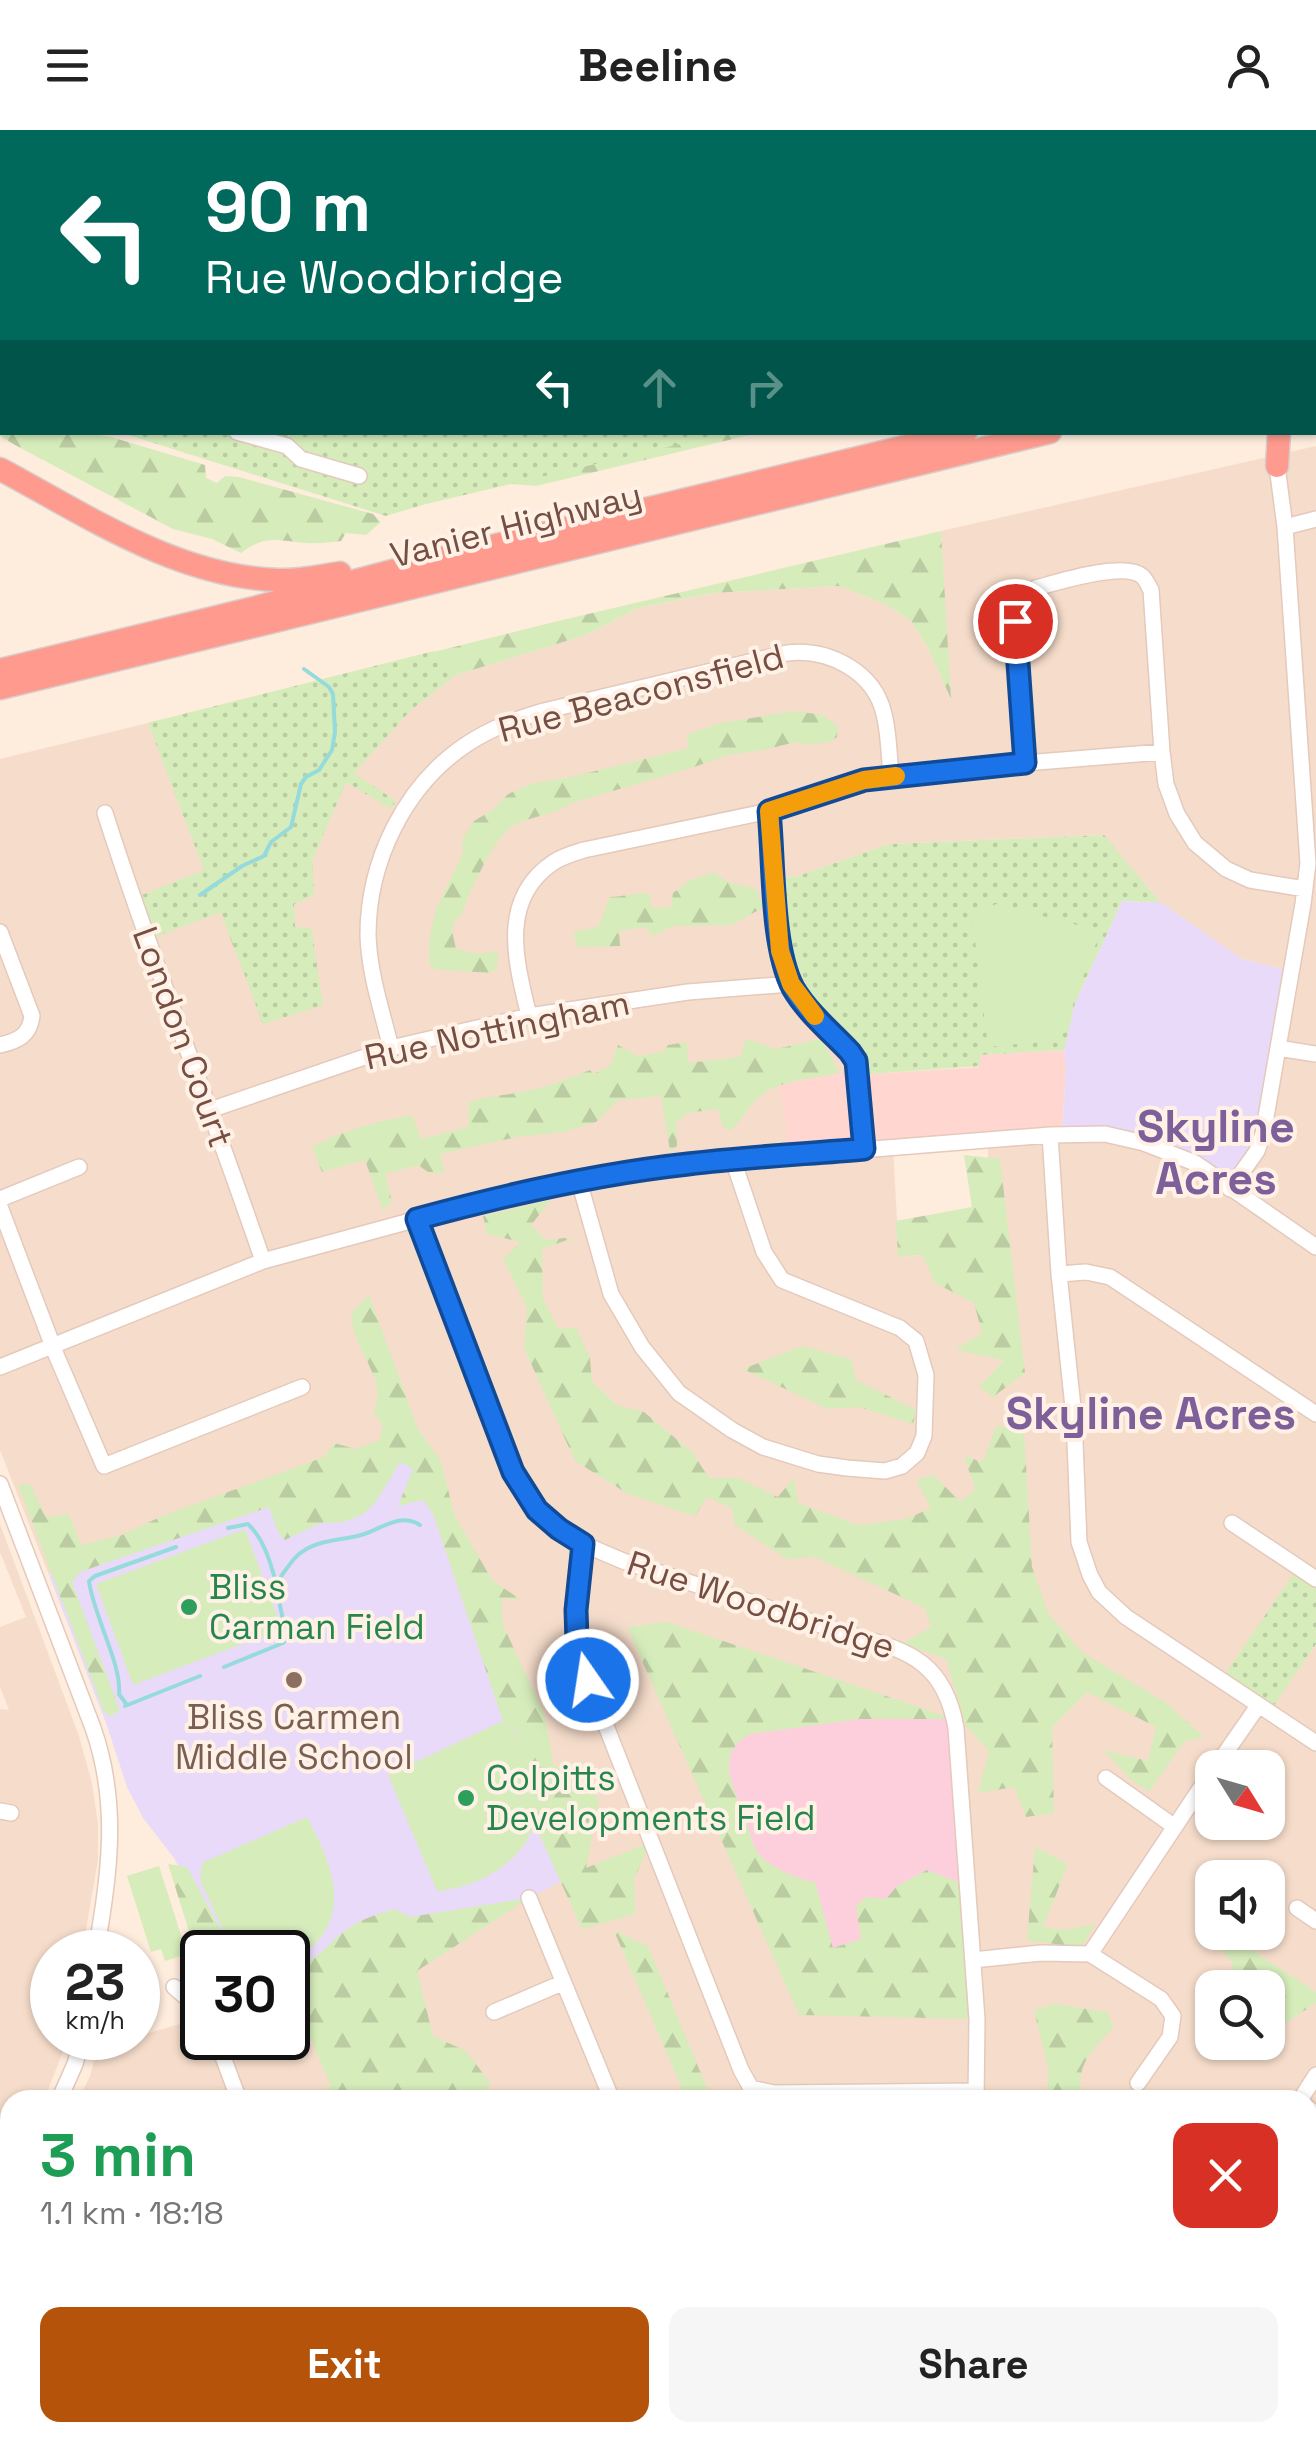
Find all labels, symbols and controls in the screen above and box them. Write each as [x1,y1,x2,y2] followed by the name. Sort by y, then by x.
[578,37,738,94] text: Beeline
[40,38,95,93] icon: menu
[1221,38,1276,93] icon: person
[205,162,371,251] text: 90 m
[40,170,170,300] icon: left
[205,249,564,306] text: Rue Woodbridge
[527,360,582,415] icon: left
[632,360,687,415] icon: ahead
[737,360,792,415] icon: right
[386,472,646,578] street label: Vanier Highway
[973,579,1058,664] pin
[988,594,1043,649] icon: arrive
[493,634,789,752] street label: Rue Beaconsfield
[123,921,243,1153] street label: London Court
[361,980,633,1080] street label: Rue Nottingham
[1137,1098,1295,1207] district label: Skyline Acres
[1006,1385,1296,1442] district label: Skyline Acres
[622,1541,900,1669] street label: Rue Woodbridge
[209,1565,425,1649] place label: Bliss Carman Field
[178,1596,200,1618] marker: Bliss Carman Field
[536,1628,640,1732] position arrow
[283,1669,305,1691] marker: Bliss Carmen Middle School
[175,1695,413,1779] place label: Bliss Carmen Middle School
[1195,1750,1285,1840] north arrow
[1195,1750,1285,2060] map controls
[486,1756,815,1840] place label: Colpitts Developments Field
[455,1787,477,1809] marker: Colpitts Developments Field
[1195,1860,1285,1950] button: sound
[180,1930,310,2060] speed limit sign: 30
[65,1951,125,2015] text: 23
[1195,1970,1285,2060] button: search
[65,2004,125,2036] text: km/h
[40,2117,196,2194] text: 3 min
[1173,2123,1278,2228] button: close
[40,2193,224,2233] text: 1.1 km · 18:18
[40,2307,649,2422] button: Exit
[669,2307,1278,2422] button: Share

